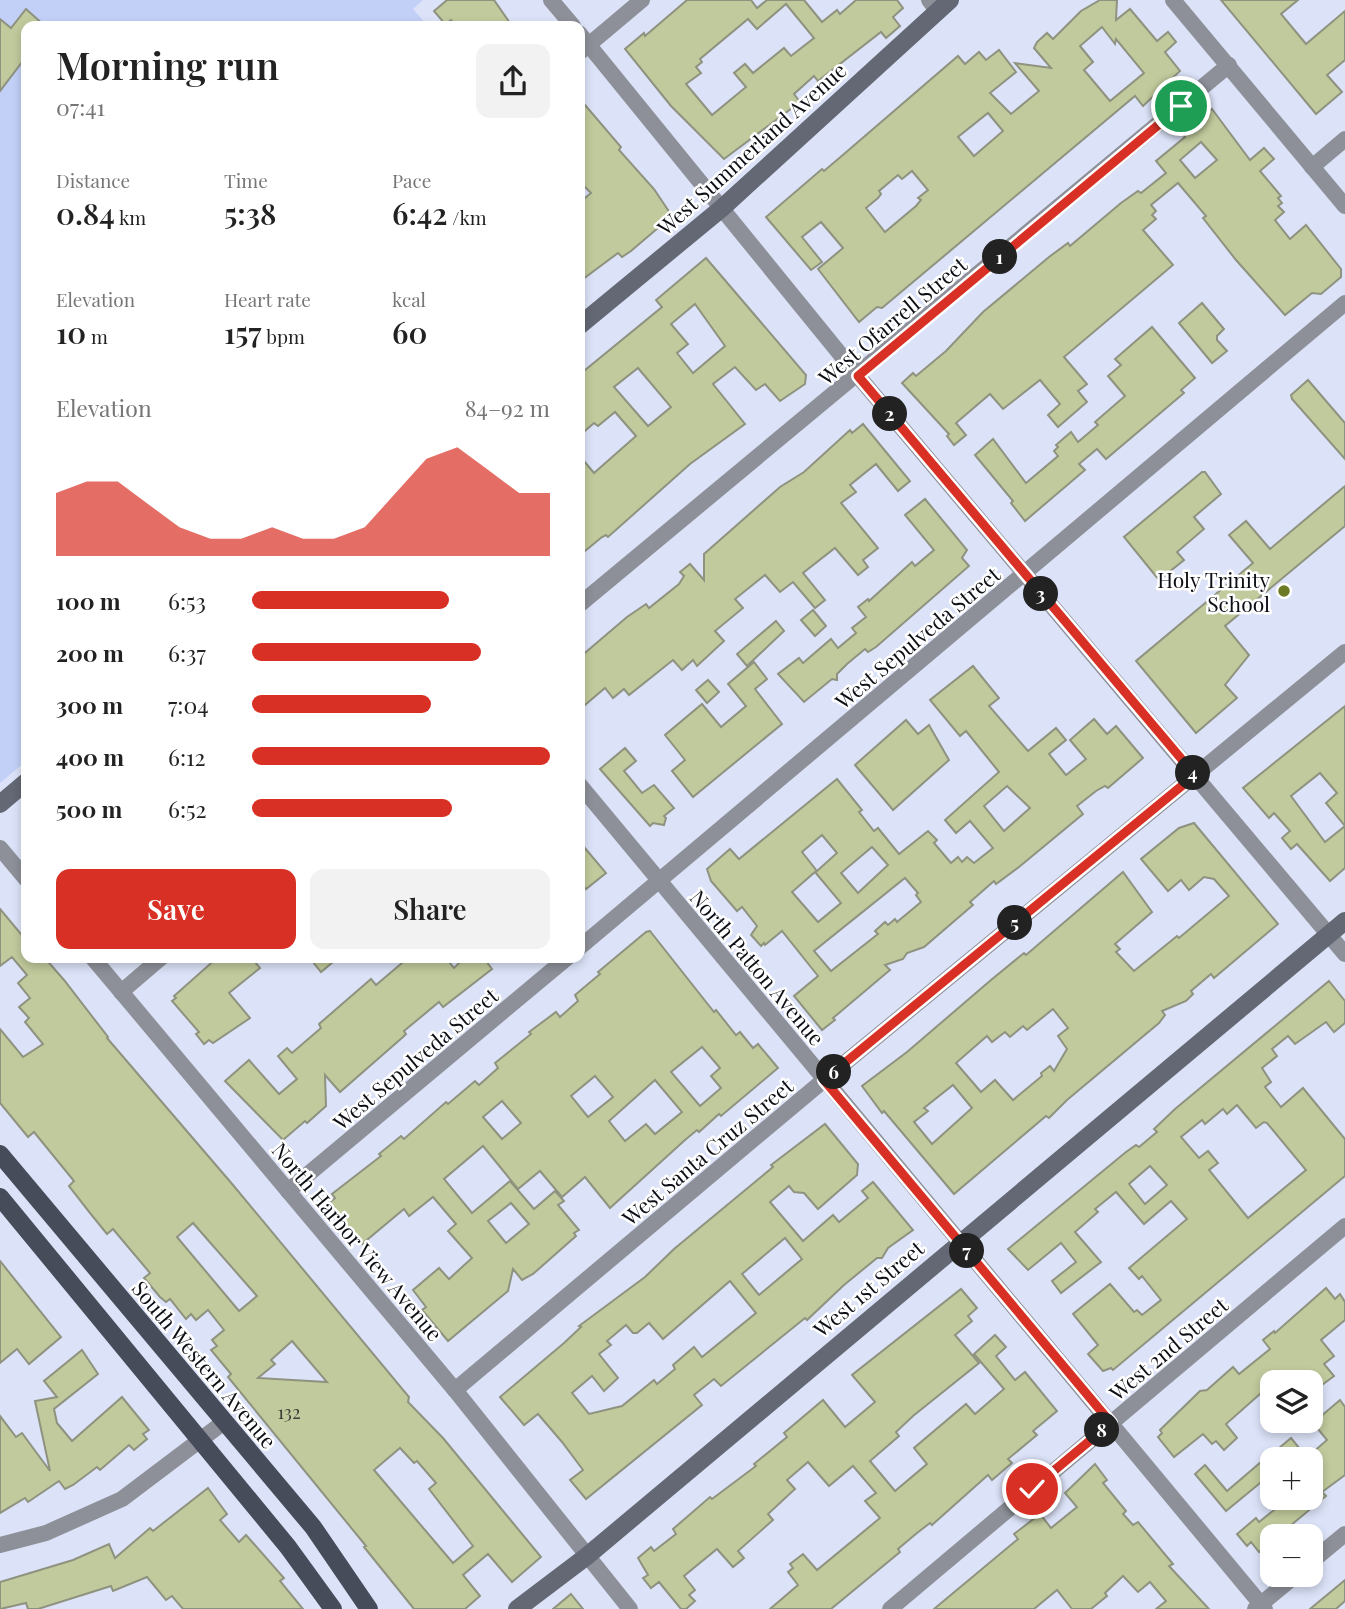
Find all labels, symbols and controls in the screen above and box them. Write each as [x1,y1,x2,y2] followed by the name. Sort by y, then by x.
[56,39,279,90] text: Morning run
[476,44,550,118] button: share
[650,56,852,241] street label: West Summerland Avenue
[1151,76,1211,136] pin
[1162,87,1200,125] icon: arrive
[56,91,105,122] text: 07:41
[56,167,130,193] text: Distance
[224,167,268,193] text: Time
[392,167,431,193] text: Pace
[56,193,115,233] text: 0.84
[224,193,276,233] text: 5:38
[392,193,448,233] text: 6:42
[115,204,146,230] text: km
[448,204,487,230] text: /km
[982,240,1018,274] pin: 1
[996,243,1003,269] text: 1
[811,249,972,391] street label: West Ofarrell Street
[56,286,135,312] text: Elevation
[224,286,311,312] text: Heart rate
[392,286,426,312] text: kcal
[56,312,86,352] text: 10
[224,312,262,352] text: 157
[392,312,427,352] text: 60
[86,323,108,349] text: m
[262,323,305,349] text: bpm
[56,392,152,423] text: Elevation
[465,392,550,423] text: 84–92 m
[872,396,908,432] pin: 2
[885,400,894,426] text: 2
[828,559,1006,715] street label: West Sepulveda Street
[1157,565,1270,617] place label: Holy Trinity School
[1024,576,1058,612] pin: 3
[1036,580,1045,606] text: 3
[1276,583,1292,599] marker: Holy Trinity School
[56,585,121,616] text: 100 m
[168,585,206,616] text: 6:53
[56,637,124,668] text: 200 m
[168,637,206,668] text: 6:37
[56,689,123,720] text: 300 m
[168,689,209,720] text: 7:04
[56,741,124,772] text: 400 m
[168,741,206,772] text: 6:12
[1176,756,1210,790] pin: 4
[1187,759,1198,785] text: 4
[56,793,122,824] text: 500 m
[168,793,207,824] text: 6:52
[56,869,296,949] button: Save
[310,869,550,949] button: Share
[685,883,831,1051] street label: North Patton Avenue
[998,906,1032,940] pin: 5
[1010,909,1019,935] text: 5
[326,980,504,1136] street label: West Sepulveda Street
[816,1054,852,1090] pin: 6
[828,1058,839,1084] text: 6
[615,1071,799,1231] street label: West Santa Cruz Street
[267,1136,449,1346] street label: North Harbor View Avenue
[806,1233,929,1343] street label: West 1st Street
[950,1234,984,1268] pin: 7
[962,1237,971,1263] text: 7
[127,1274,283,1454] street label: South Western Avenue
[1102,1290,1233,1406] street label: West 2nd Street
[1260,1370,1323,1587] map controls
[1260,1370,1323,1433] button: layers
[277,1400,301,1424] house number: 132
[1084,1412,1120,1448] pin: 8
[1096,1416,1107,1442] text: 8
[1260,1447,1323,1510] button: +
[1002,1459,1062,1519] pin
[1013,1470,1051,1508] icon: check
[1260,1524,1323,1587] button: −

